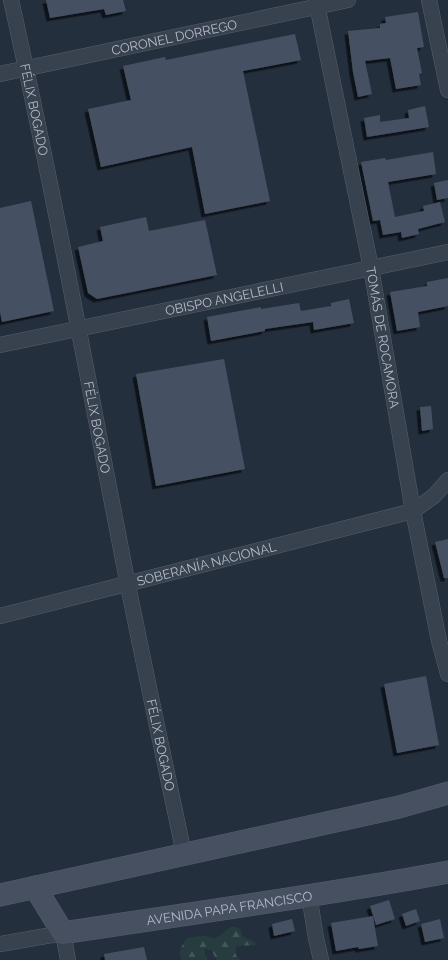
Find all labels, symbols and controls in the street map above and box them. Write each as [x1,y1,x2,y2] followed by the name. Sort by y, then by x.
[110,17,239,58] street label: CORONEL DORREGO
[17,62,51,157] street label: FÉLIX BOGADO
[363,265,402,410] street label: TOMÁS DE ROCAMORA
[164,279,285,319] street label: OBISPO ANGELELLI
[81,380,113,475] street label: FÉLIX BOGADO
[135,539,278,589] street label: SOBERANÍA NACIONAL
[144,698,178,793] street label: FÉLIX BOGADO
[145,888,314,928] street label: AVENIDA PAPA FRANCISCO

